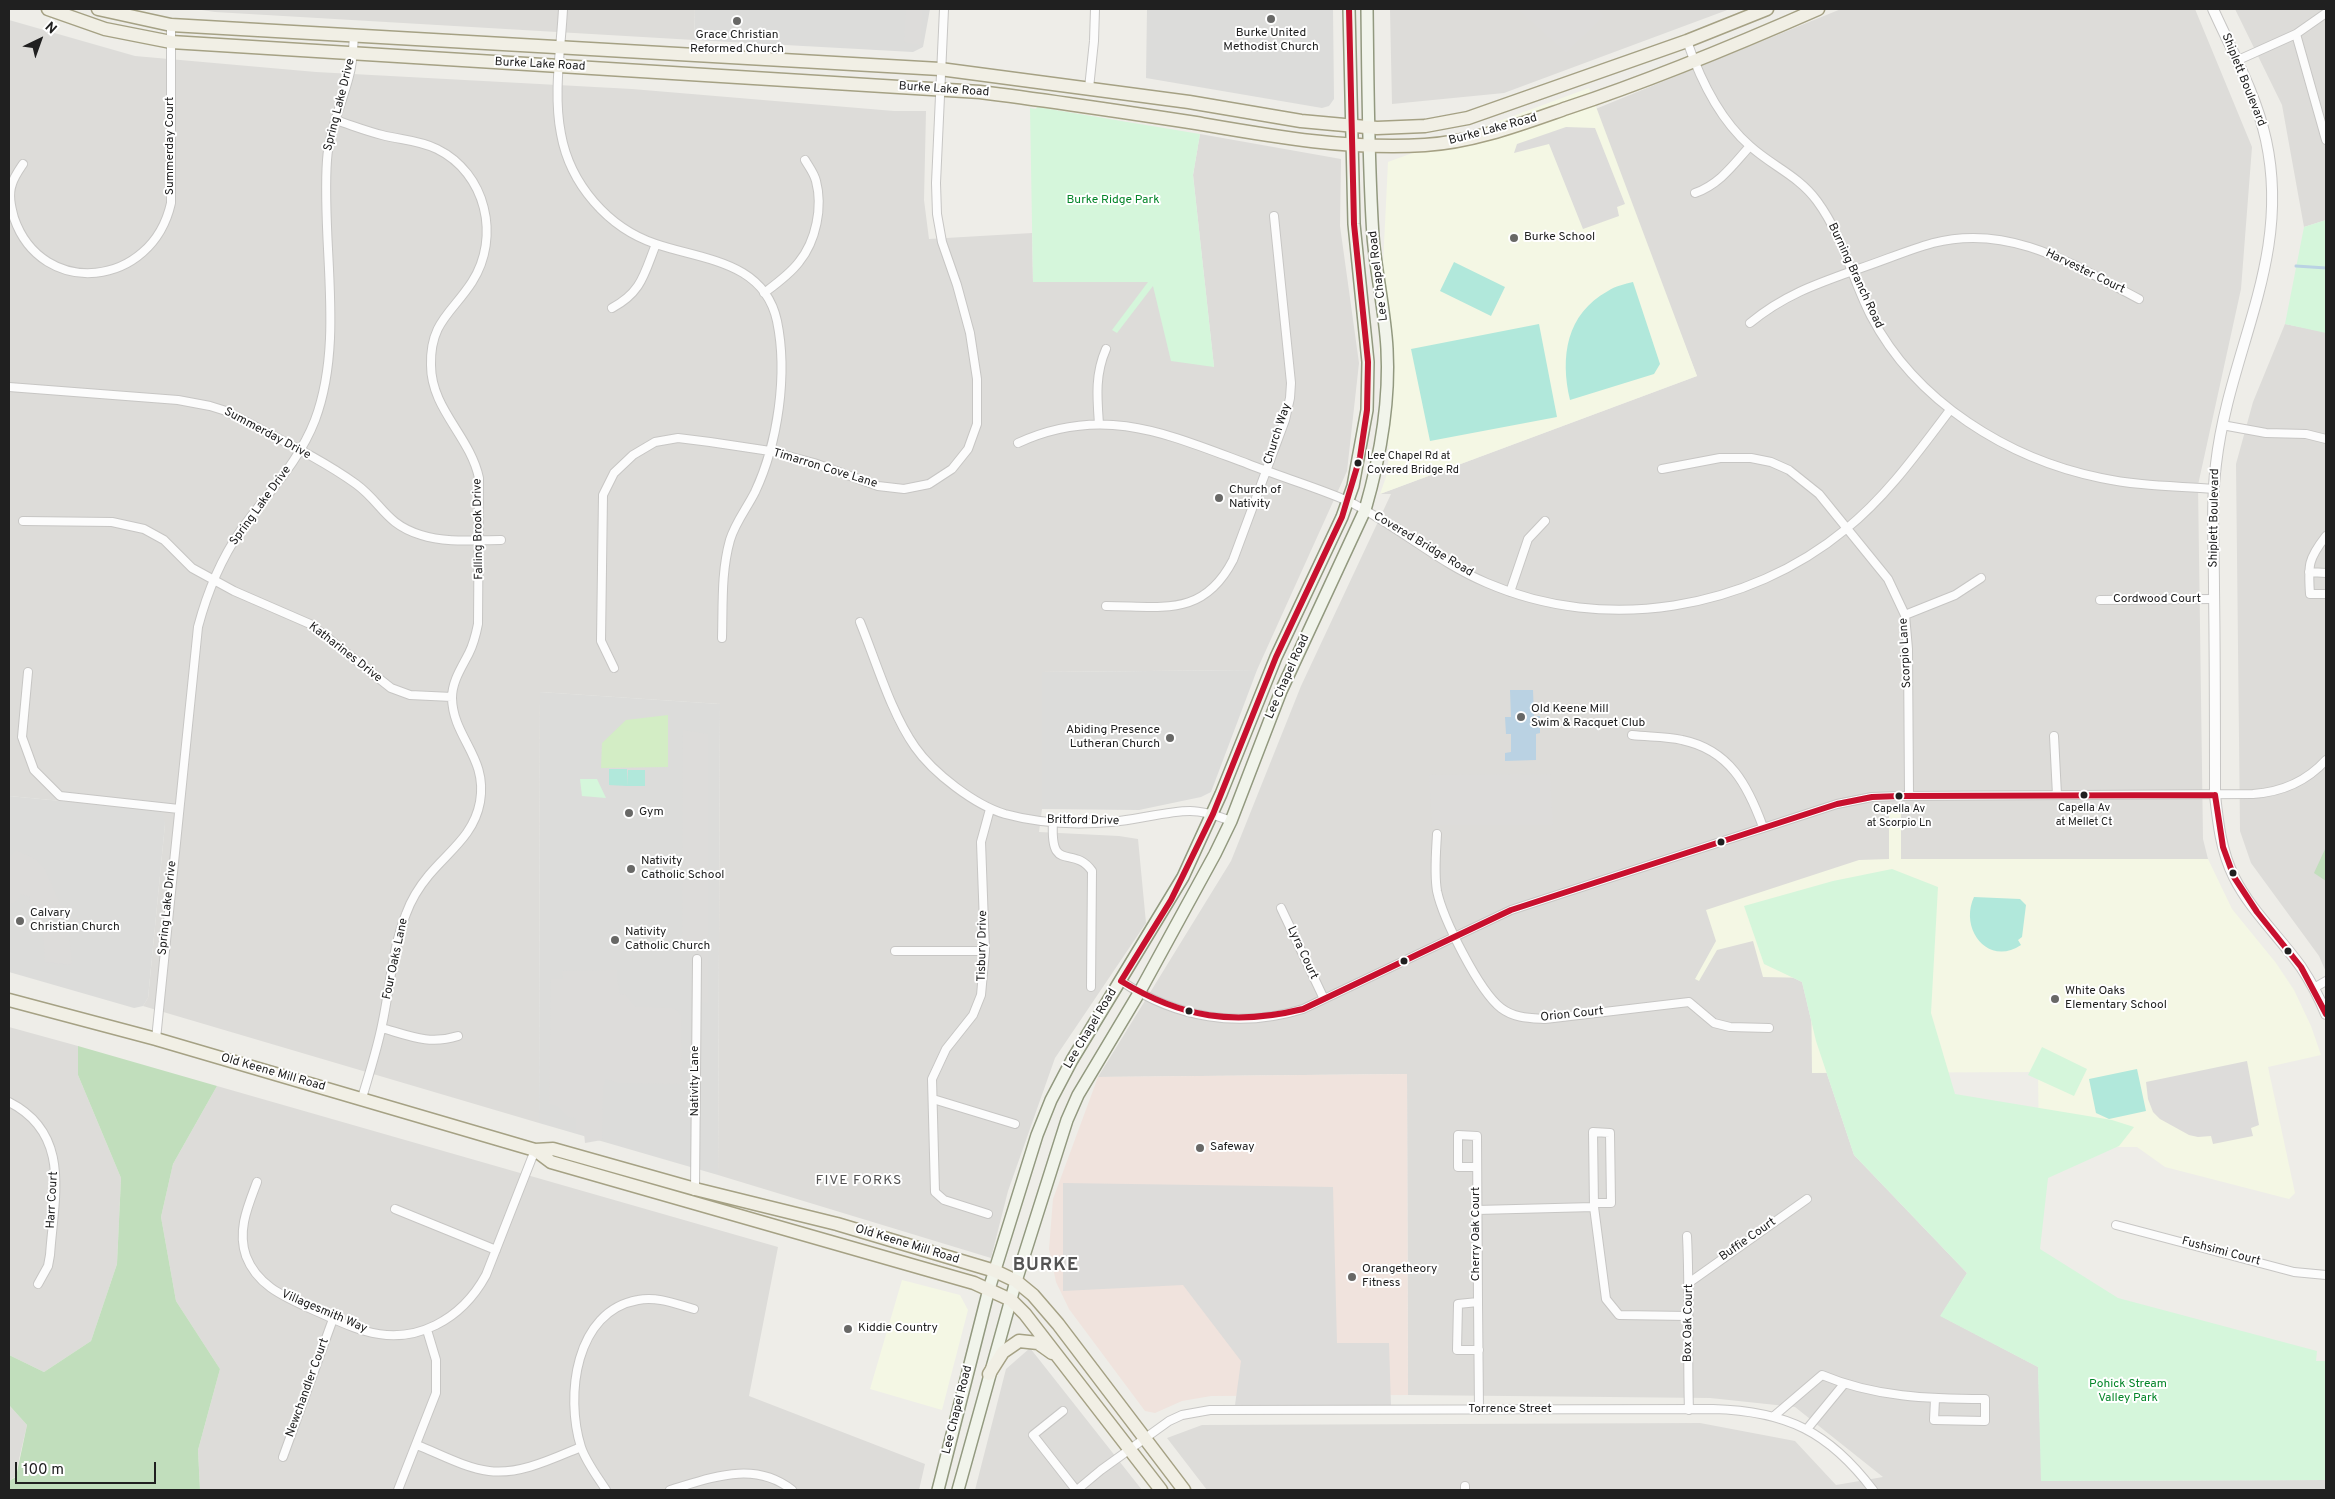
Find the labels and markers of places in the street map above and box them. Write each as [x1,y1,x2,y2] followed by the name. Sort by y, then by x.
[1265,13,1277,25] marker: Burke United Methodist Church
[731,15,743,27] marker: Grace Christian Reformed Church
[1223,27,1319,55] place label: Burke United Methodist Church
[690,29,784,57] place label: Grace Christian Reformed Church
[1524,231,1595,245] place label: Burke School
[1508,232,1520,244] marker: Burke School
[1367,450,1459,476] place label: Lee Chapel Rd at Covered Bridge Rd
[1353,458,1363,468] marker: Lee Chapel Rd at Covered Bridge Rd
[1229,484,1281,512] place label: Church of Nativity
[1213,492,1225,504] marker: Church of Nativity
[1531,703,1645,731] place label: Old Keene Mill Swim & Racquet Club
[1515,711,1527,723] marker: Old Keene Mill Swim & Racquet Club
[1066,724,1160,752] place label: Abiding Presence Lutheran Church
[1164,732,1176,744] marker: Abiding Presence Lutheran Church
[2079,790,2089,800] marker: Capella Av at Mellet Ct
[1894,791,1904,801] marker: Capella Av at Scorpio Ln
[2056,802,2112,828] place label: Capella Av at Mellet Ct
[1867,803,1931,829] place label: Capella Av at Scorpio Ln
[639,806,664,820] place label: Gym
[623,807,635,819] marker: Gym
[1716,837,1726,847] unlabelled marker
[641,855,724,883] place label: Nativity Catholic School
[625,863,637,875] marker: Nativity Catholic School
[2228,868,2238,878] unlabelled marker
[30,907,120,935] place label: Calvary Christian Church
[14,915,26,927] marker: Calvary Christian Church
[625,926,710,954] place label: Nativity Catholic Church
[609,934,621,946] marker: Nativity Catholic Church
[2283,946,2293,956] unlabelled marker
[1399,956,1409,966] unlabelled marker
[2065,985,2167,1013] place label: White Oaks Elementary School
[2049,993,2061,1005] marker: White Oaks Elementary School
[1184,1006,1194,1016] unlabelled marker
[1210,1141,1255,1155] place label: Safeway
[1194,1142,1206,1154] marker: Safeway
[1362,1263,1437,1291] place label: Orangetheory Fitness
[1346,1271,1358,1283] marker: Orangetheory Fitness
[858,1322,938,1336] place label: Kiddie Country
[842,1323,854,1335] marker: Kiddie Country

